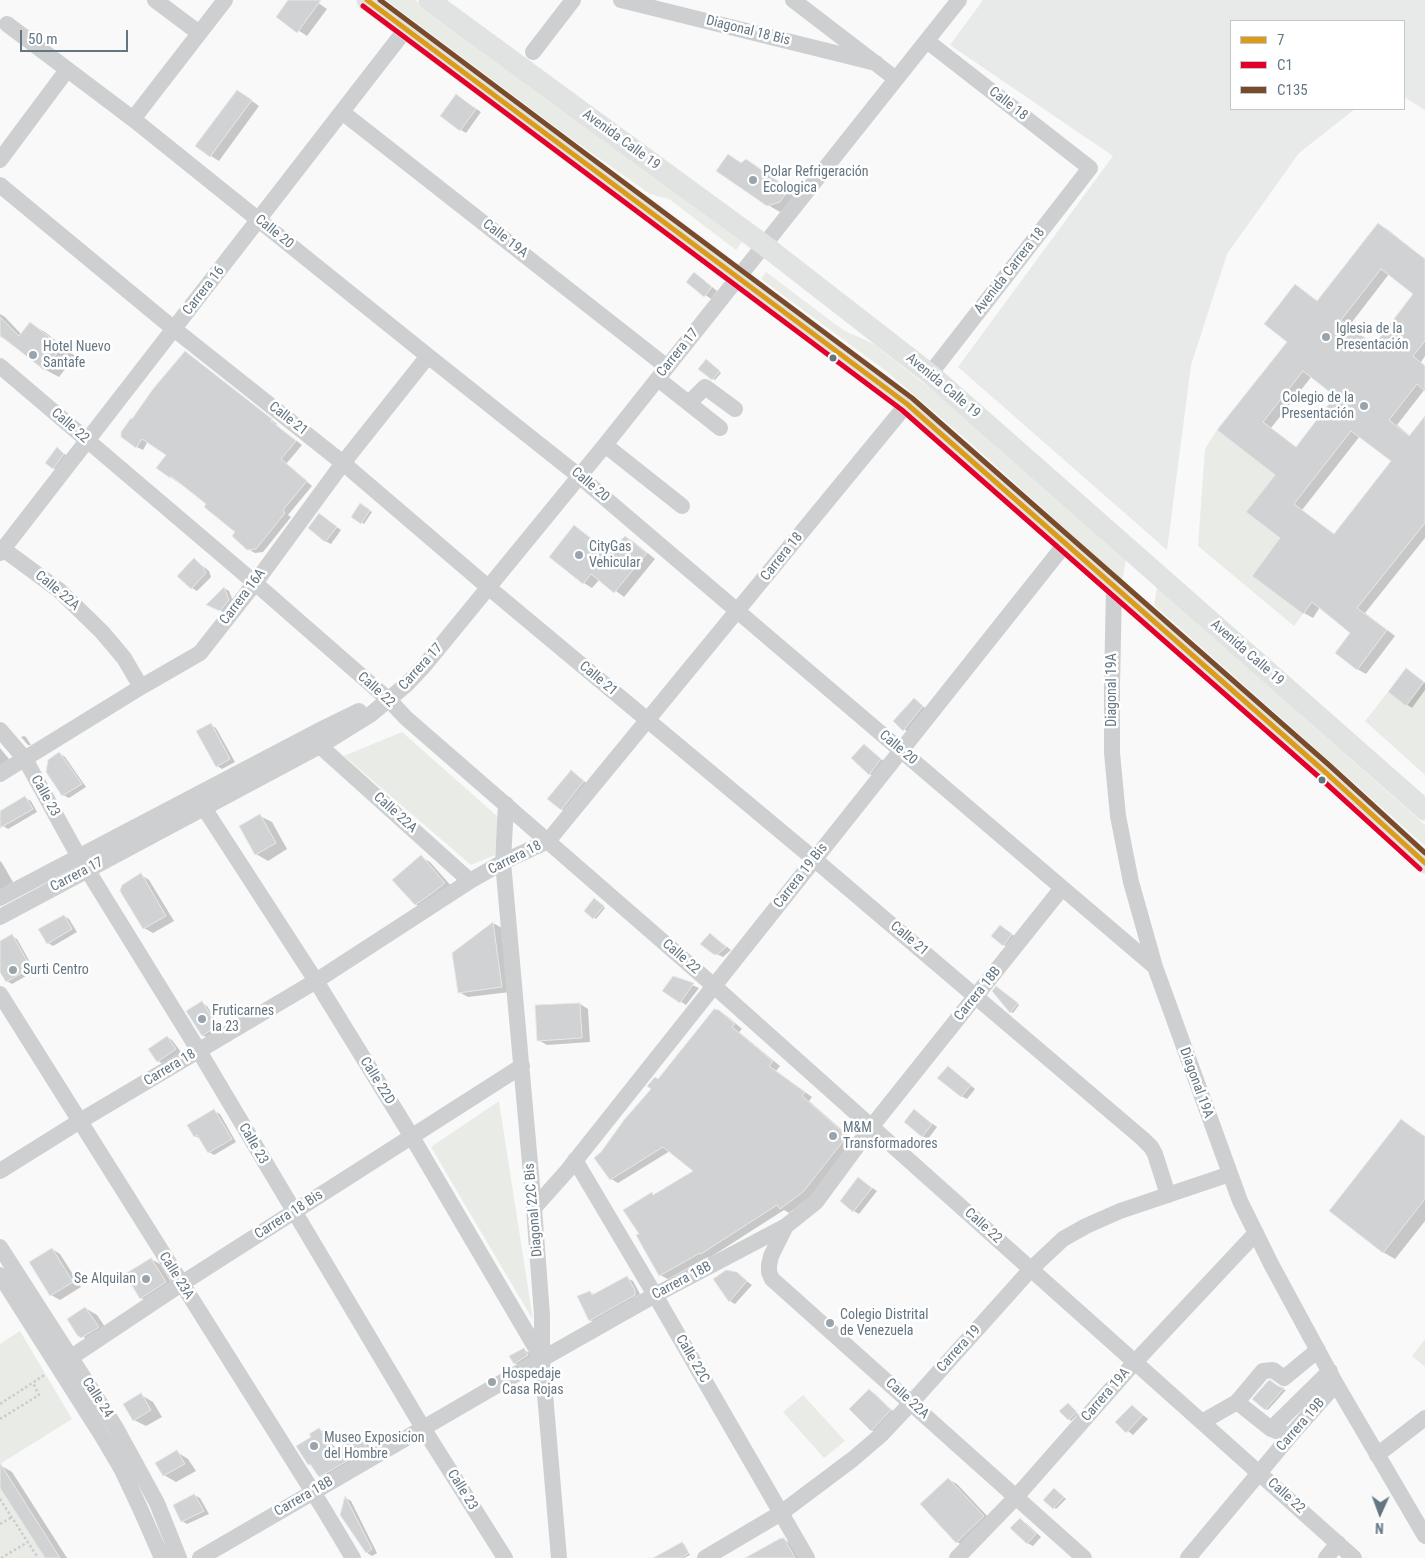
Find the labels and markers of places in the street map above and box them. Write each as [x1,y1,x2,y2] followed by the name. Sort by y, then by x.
[763,164,869,196] place label: Polar Refrigeración Ecologica
[747,174,759,186] marker: Polar Refrigeración Ecologica
[1336,321,1409,354] place label: Iglesia de la Presentación
[1320,331,1332,343] marker: Iglesia de la Presentación
[43,339,111,372] place label: Hotel Nuevo Santafe
[27,349,39,361] marker: Hotel Nuevo Santafe
[828,353,838,363] unlabelled marker
[1281,390,1354,422] place label: Colegio de la Presentación
[1358,400,1370,412] marker: Colegio de la Presentación
[589,539,641,572] place label: CityGas Vehicular
[573,549,585,561] marker: CityGas Vehicular
[1317,775,1327,785] unlabelled marker
[23,962,89,978] place label: Surti Centro
[7,964,19,976] marker: Surti Centro
[212,1003,274,1036] place label: Fruticarnes la 23
[196,1013,208,1025] marker: Fruticarnes la 23
[843,1120,938,1152] place label: M&M Transformadores
[827,1130,839,1142] marker: M&M Transformadores
[74,1271,136,1287] place label: Se Alquilan
[140,1273,152,1285] marker: Se Alquilan
[840,1307,928,1340] place label: Colegio Distrital de Venezuela
[824,1317,836,1329] marker: Colegio Distrital de Venezuela
[502,1366,564,1398] place label: Hospedaje Casa Rojas
[486,1376,498,1388] marker: Hospedaje Casa Rojas
[324,1430,425,1462] place label: Museo Exposicion del Hombre
[308,1440,320,1452] marker: Museo Exposicion del Hombre

